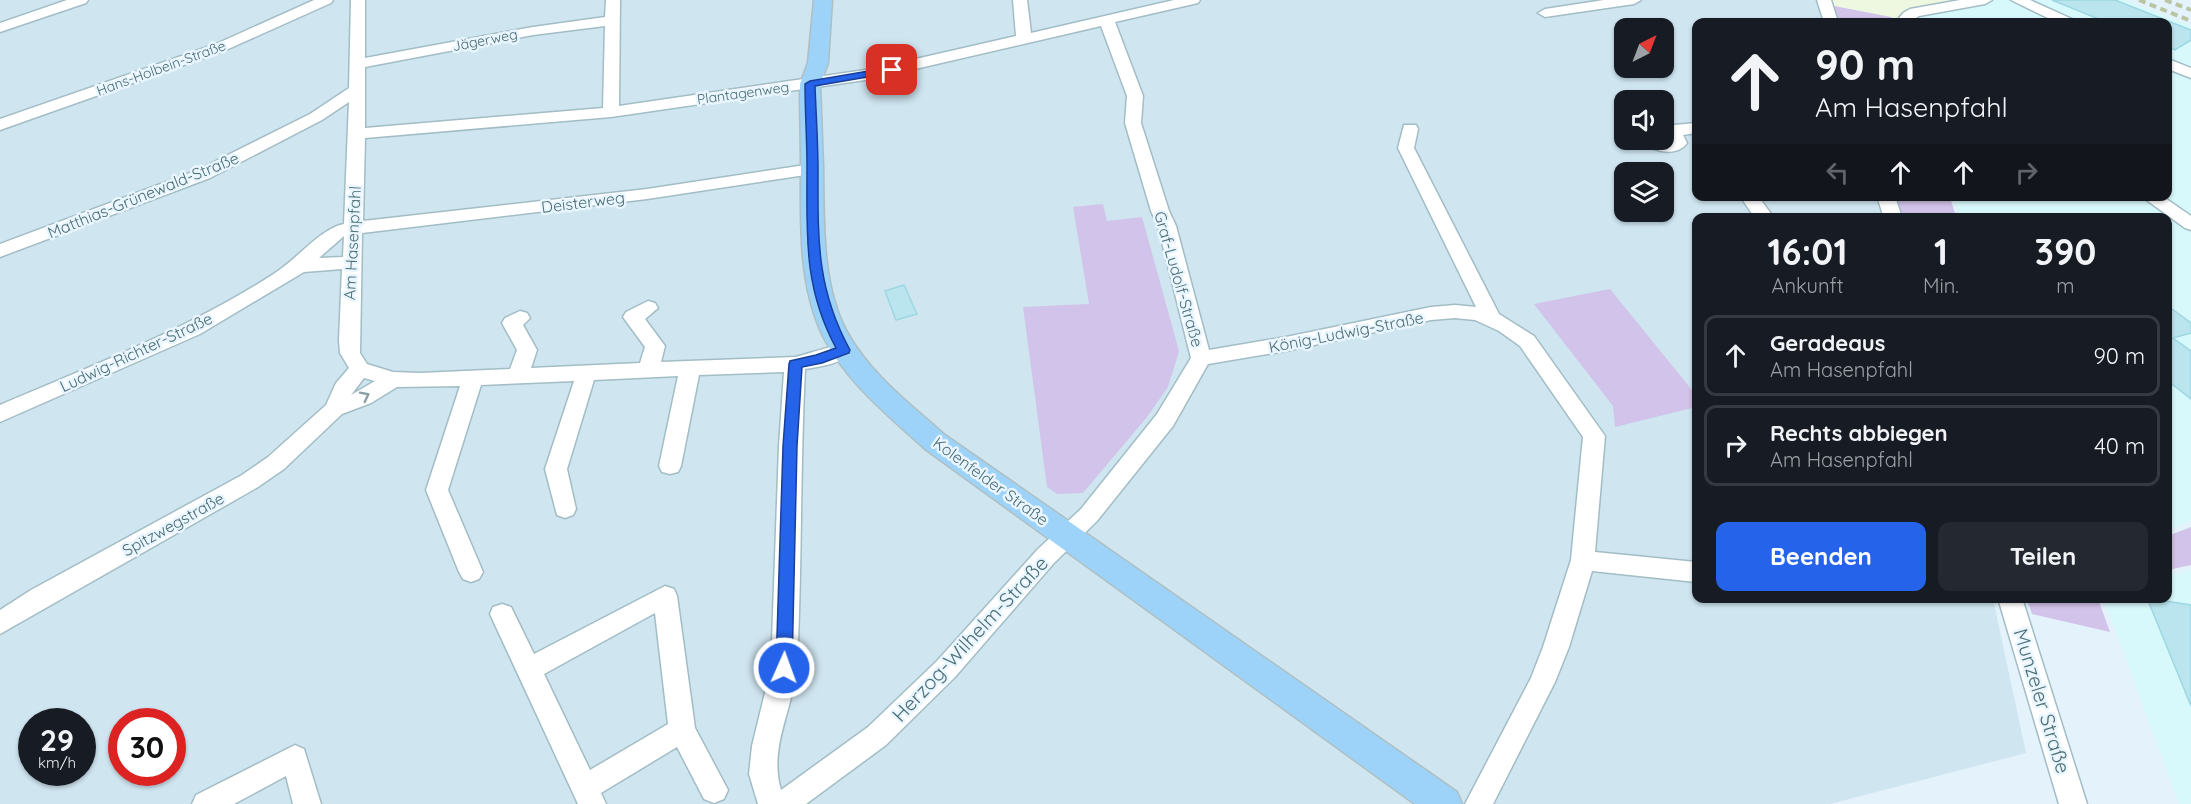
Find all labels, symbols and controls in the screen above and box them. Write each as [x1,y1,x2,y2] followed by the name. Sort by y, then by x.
[1614,18,1674,78] north arrow
[1614,18,1674,222] map controls
[451,25,519,55] street label: Jägerweg
[94,36,228,100] street label: Hans-Holbein-Straße
[1815,38,1915,91] text: 90 m
[1716,42,1794,120] icon: ahead
[866,44,917,95] pin
[875,53,908,86] icon: arrive
[696,78,790,108] street label: Plantagenweg
[1614,90,1674,150] button: sound
[1815,90,2008,124] text: Am Hasenpfahl
[44,147,242,243] street label: Matthias-Grünewald-Straße
[1821,156,1854,189] icon: left
[1884,156,1917,189] icon: ahead
[1947,156,1980,189] icon: ahead
[2010,156,2043,189] icon: right
[1614,162,1674,222] button: layers
[339,185,365,301] street label: Am Hasenpfahl
[540,187,626,217] street label: Deisterweg
[1150,209,1208,349] street label: Graf-Ludolf-Straße
[1768,229,1847,274] text: 16:01
[1934,229,1948,274] text: 1
[2035,229,2096,274] text: 390
[1771,273,1844,298] text: Ankunft
[1923,273,1959,298] text: Min.
[2056,273,2075,298] text: m
[1267,307,1425,357] street label: König-Ludwig-Straße
[56,308,216,396] street label: Ludwig-Richter-Straße
[1770,329,1885,357] text: Geradeaus
[1719,339,1752,372] icon: ahead
[2094,342,2145,370] text: 90 m
[1770,357,1913,382] text: Am Hasenpfahl
[359,392,369,403] one-way arrow
[1770,419,1948,447] text: Rechts abbiegen
[1719,429,1752,462] icon: right
[929,432,1053,530] street label: Kolenfelder Straße
[2094,432,2145,460] text: 40 m
[1770,447,1913,472] text: Am Hasenpfahl
[119,488,227,560] street label: Spitzwegstraße
[1716,522,1926,591] button: Beenden
[1938,522,2148,591] button: Teilen
[886,551,1053,727] street label: Herzog-Wilhelm-Straße
[2009,625,2076,776] street label: Munzeler Straße
[752,636,816,700] position arrow
[108,708,186,786] speed limit sign: 30
[40,721,74,759] text: 29
[38,753,76,772] text: km/h

